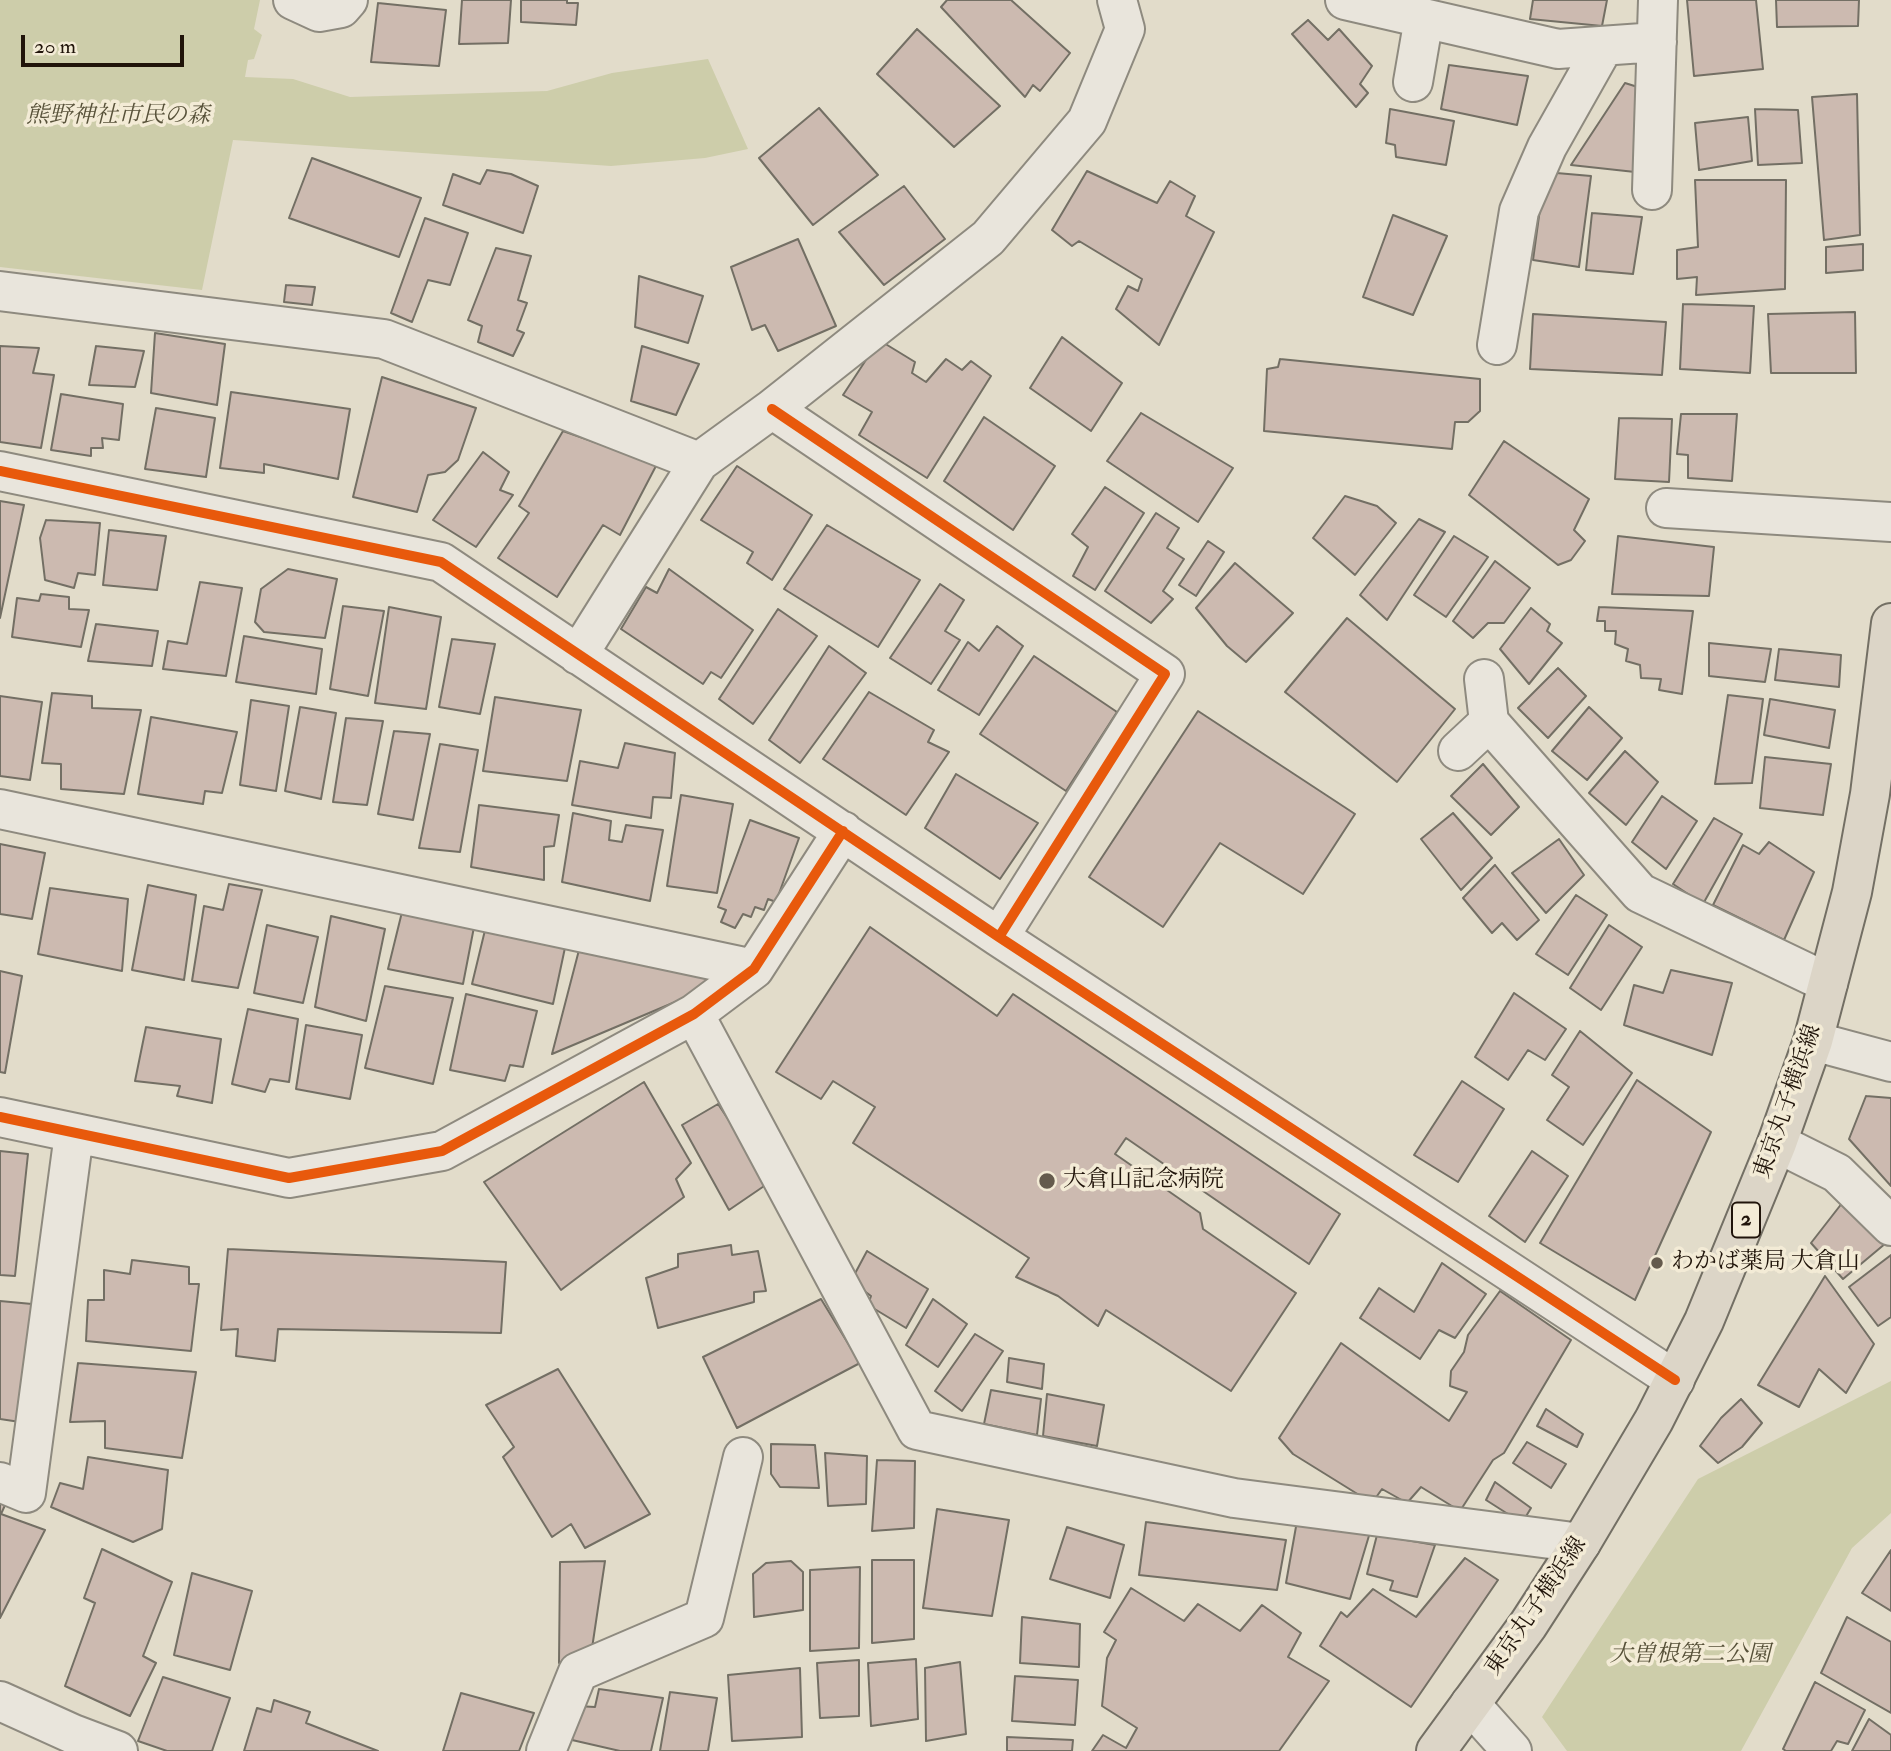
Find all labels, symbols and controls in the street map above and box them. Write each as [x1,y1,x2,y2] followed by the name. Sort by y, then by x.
[24,21,187,65] scale bar
[34,33,76,60] text: 20 m
[26,103,210,131] park label: 熊野神社市民の森
[1750,1021,1828,1183] street label: 東京丸子横浜線
[1063,1167,1224,1195] place label: 大倉山記念病院
[1037,1171,1057,1191] marker: 大倉山記念病院
[1732,1202,1760,1238] road number: 2
[1671,1249,1860,1277] place label: わかば薬局 大倉山
[1649,1255,1665,1271] marker: わかば薬局 大倉山
[1481,1533,1593,1681] street label: 東京丸子横浜線
[1610,1642,1770,1670] park label: 大曽根第二公園

